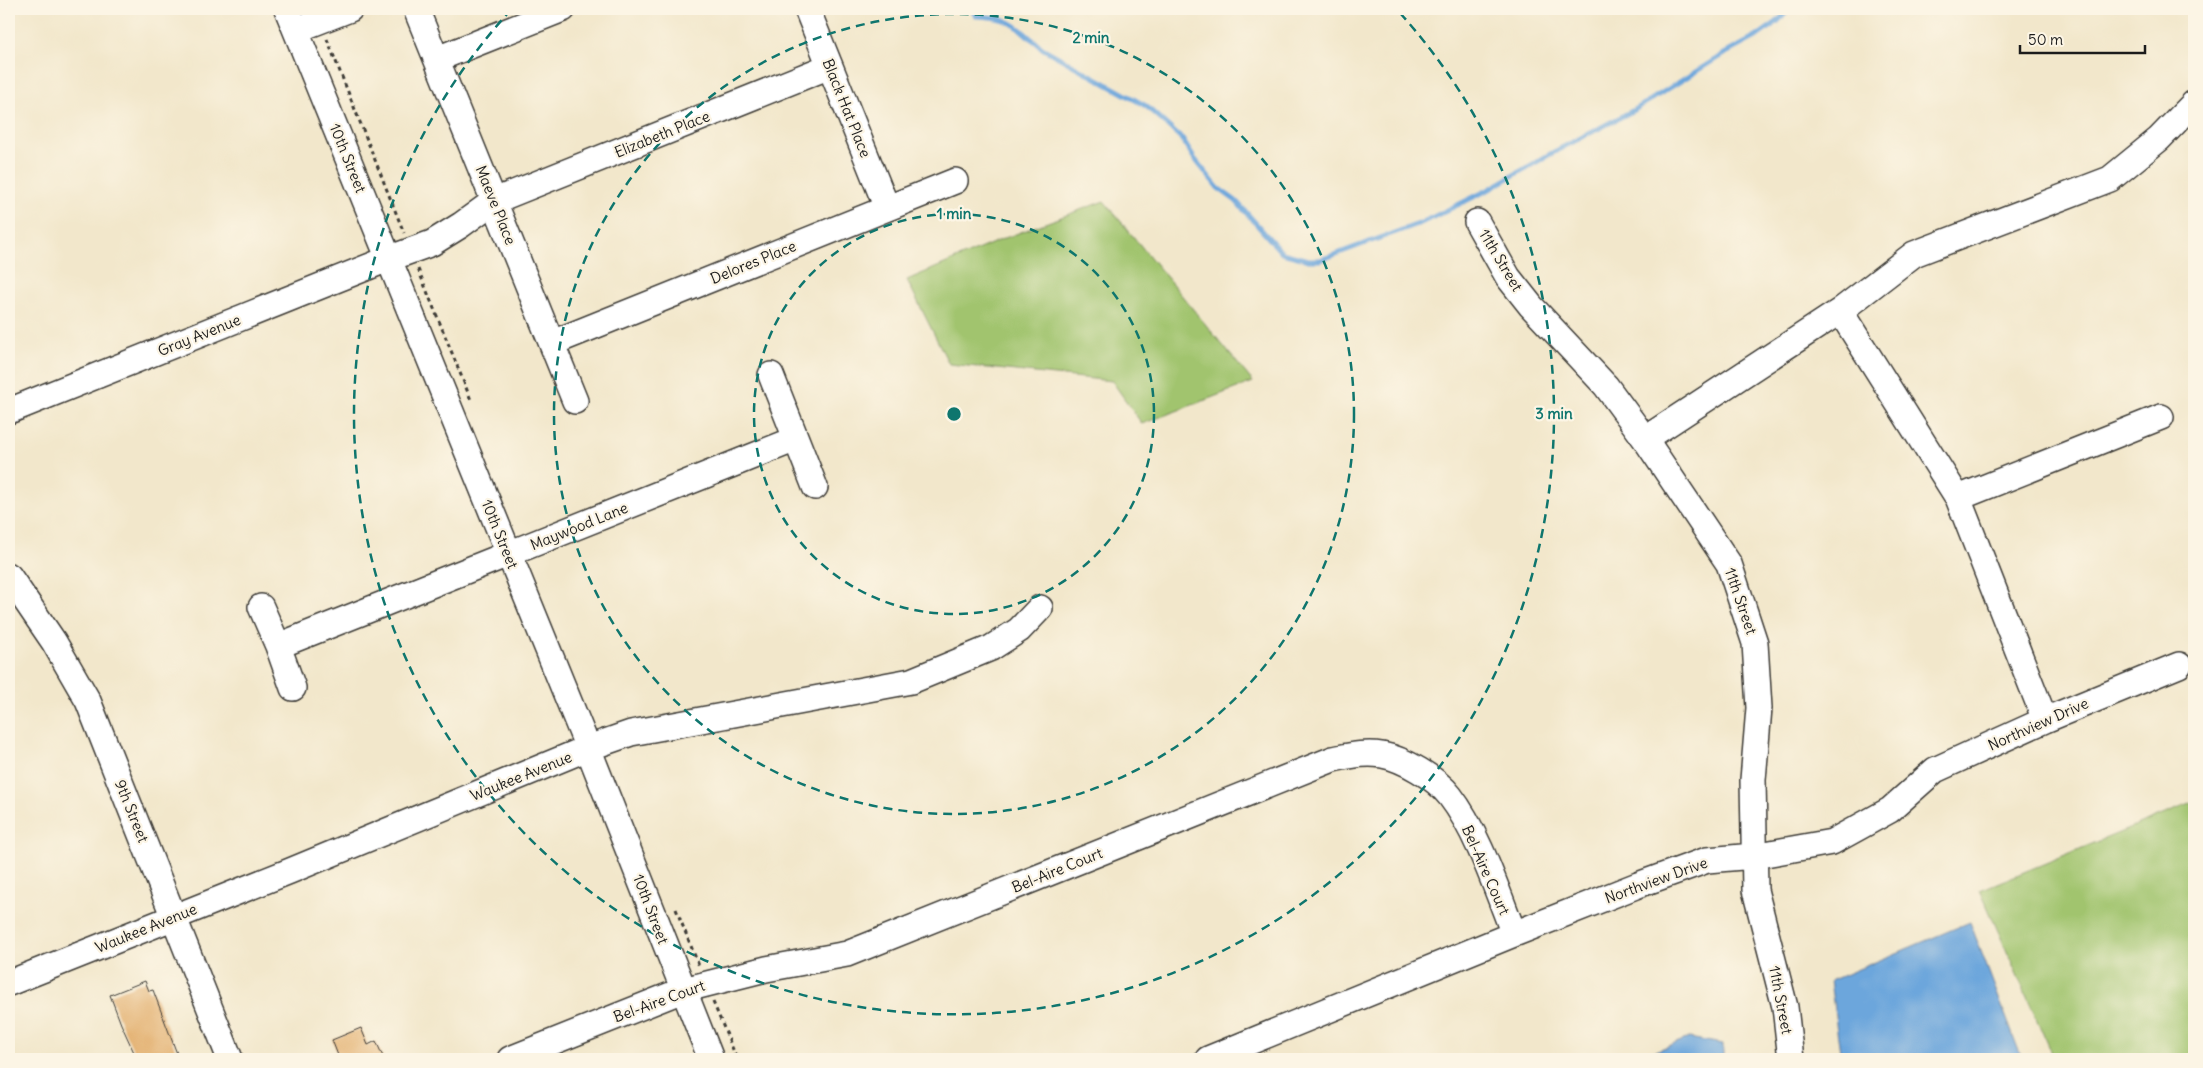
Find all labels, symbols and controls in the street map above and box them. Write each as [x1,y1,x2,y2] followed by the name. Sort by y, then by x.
[2020,22,2146,54] scale bar
[1073,28,1110,47] text: 2 min
[2028,30,2063,49] text: 50 m
[819,56,875,160] street label: Black Hat Place
[612,106,712,162] street label: Elizabeth Place
[325,121,371,195] street label: 10th Street
[471,163,521,247] street label: Maeve Place
[937,204,972,223] text: 1 min
[1475,225,1527,295] street label: 11th Street
[707,236,799,288] street label: Delores Place
[155,310,243,360] street label: Gray Avenue
[1535,404,1573,423] text: 3 min
[945,405,963,423] centre of rings
[477,497,523,571] street label: 10th Street
[527,498,631,554] street label: Maywood Lane
[1721,565,1761,637] street label: 11th Street
[1985,693,2091,755] street label: Northview Drive
[467,747,575,805] street label: Waukee Avenue
[111,777,153,845] street label: 9th Street
[1458,822,1514,918] street label: Bel-Aire Court
[1009,843,1105,897] street label: Bel-Aire Court
[1602,853,1710,907] street label: Northview Drive
[629,871,673,947] street label: 10th Street
[92,899,200,957] street label: Waukee Avenue
[1765,964,1797,1036] street label: 11th Street
[611,976,707,1026] street label: Bel-Aire Court

